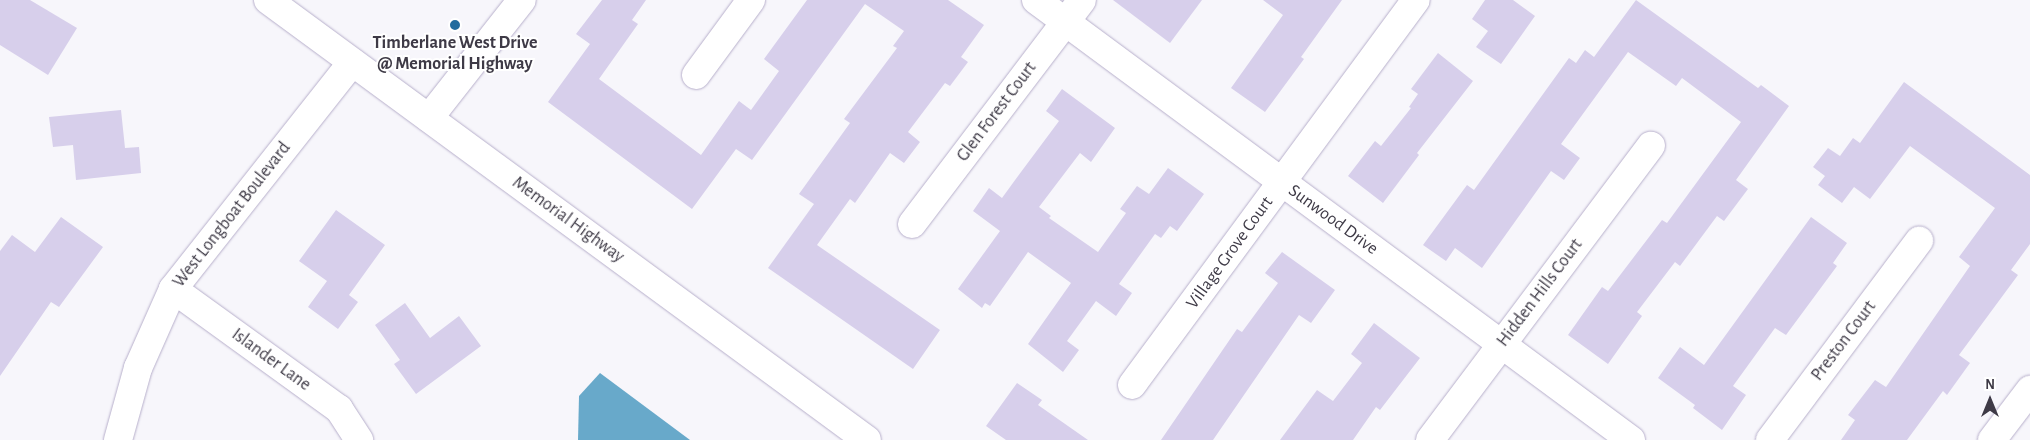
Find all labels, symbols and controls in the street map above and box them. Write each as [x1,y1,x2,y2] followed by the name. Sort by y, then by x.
[449,19,461,31] marker: Timberlane West Drive @ Memorial Highway
[373,33,537,76] place label: Timberlane West Drive @ Memorial Highway
[952,58,1042,166] street label: Glen Forest Court
[168,138,296,292] street label: West Longboat Boulevard
[508,172,628,268] street label: Memorial Highway
[1284,180,1382,260] street label: Sunwood Drive
[1182,193,1278,313] street label: Village Grove Court
[1492,235,1588,351] street label: Hidden Hills Court
[1807,297,1881,385] street label: Preston Court
[227,324,315,396] street label: Islander Lane
[1965,375,2015,425] north arrow
[1985,378,1995,392] text: N

